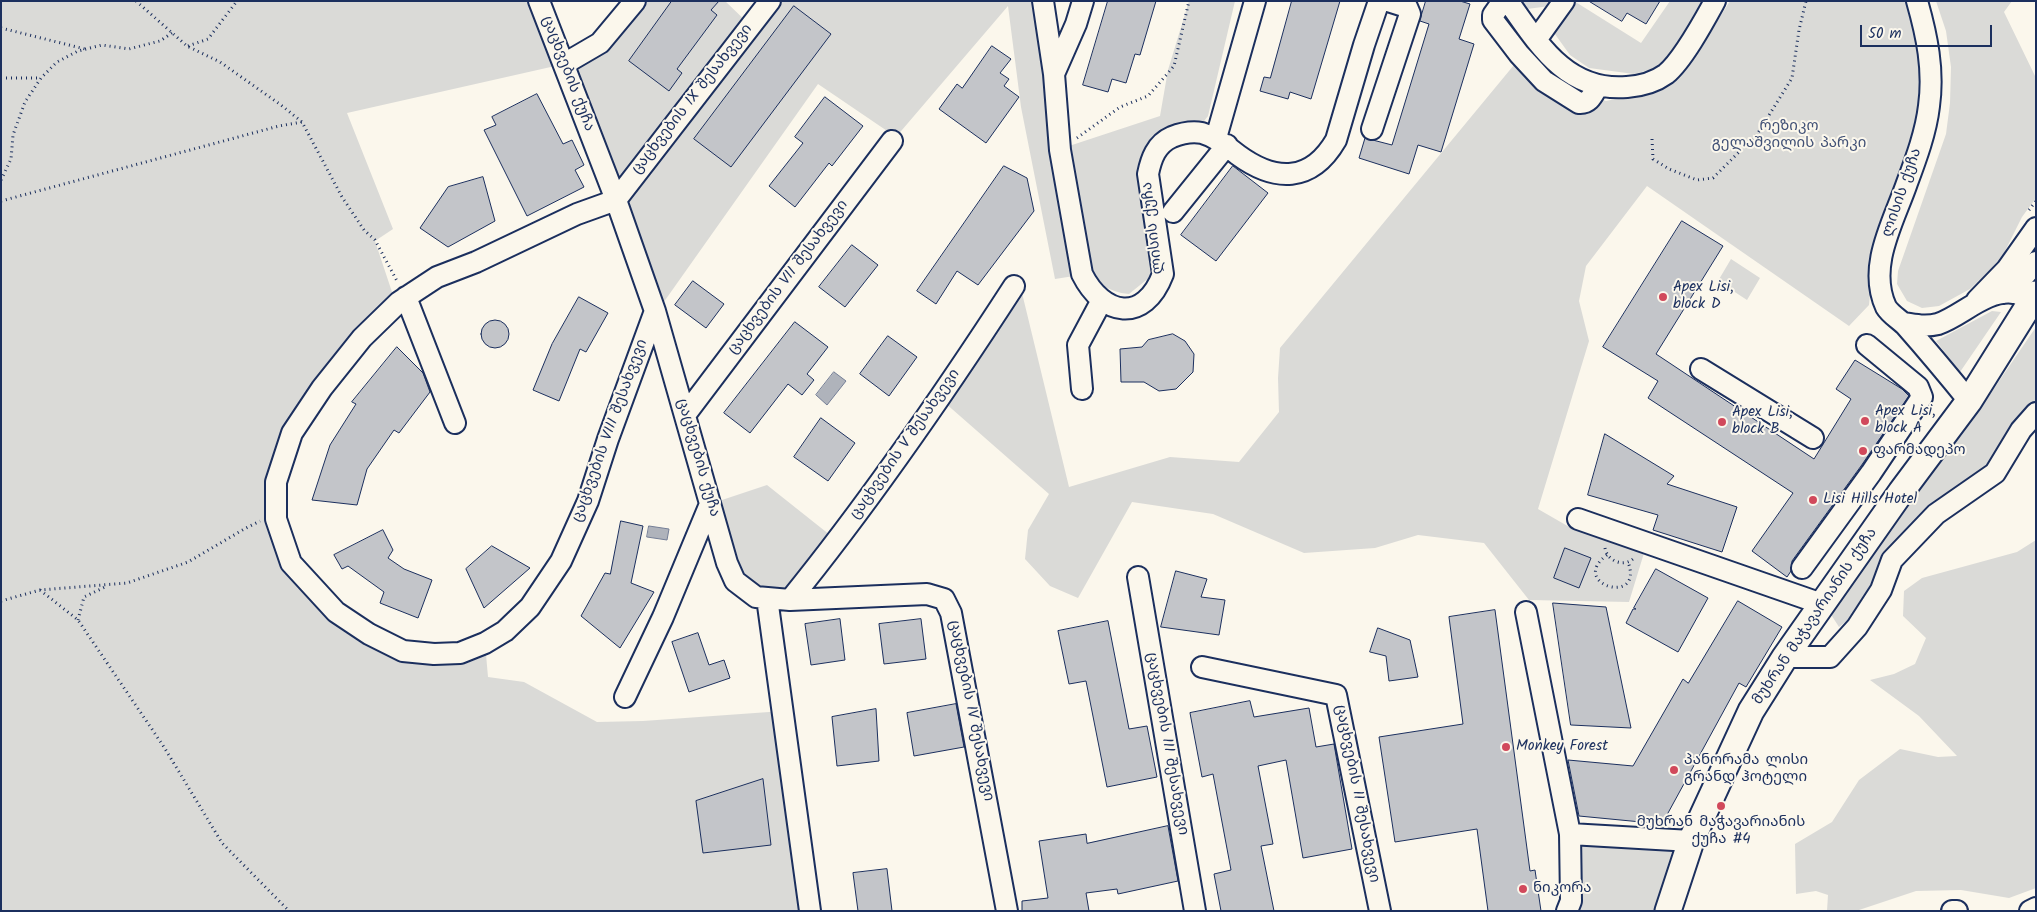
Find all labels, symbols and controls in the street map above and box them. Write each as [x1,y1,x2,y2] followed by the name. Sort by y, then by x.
[537,14,597,134] street label: ცაცხვების ქუჩა
[1862,15,1994,47] scale bar
[629,21,757,179] street label: ცაცხვების IX შესახვევი
[1868,22,1902,46] text: 50 m
[1712,118,1866,153] park label: რეზიკო გელაშვილის პარკი
[1879,146,1927,240] street label: ლისის ქუჩა
[1139,181,1169,275] street label: ლისის ქუჩა
[725,197,853,359] street label: ცაცხვების VII შესახვევი
[1673,279,1734,314] place label: Apex Lisi, block D
[1657,291,1669,303] marker: Apex Lisi, block D
[569,337,653,525] street label: ცაცხვების VIII შესახვევი
[847,366,965,524] street label: ცაცხვების V შესახვევი
[672,397,722,519] street label: ცაცხვების ქუჩა
[1875,403,1936,438] place label: Apex Lisi, block A
[1732,404,1793,439] place label: Apex Lisi, block B
[1859,415,1871,427] marker: Apex Lisi, block A
[1716,416,1728,428] marker: Apex Lisi, block B
[1873,442,1966,460] place label: ფარმადეპო
[1857,445,1869,457] marker: ფარმადეპო
[1823,491,1917,509] place label: Lisi Hills Hotel
[1807,494,1819,506] marker: Lisi Hills Hotel
[1750,525,1882,709] street label: მუხრან მაჭავარიანის ქუჩა
[944,619,996,803] street label: ცაცხვების IV შესახვევი
[1141,651,1191,837] street label: ცაცხვების III შესახვევი
[1330,704,1382,884] street label: ცაცხვების II შესახვევი
[1516,738,1608,756] place label: Monkey Forest
[1500,741,1512,753] marker: Monkey Forest
[1684,752,1808,787] place label: პანორამა ლისი გრანდ ჰოტელი
[1668,764,1680,776] marker: პანორამა ლისი გრანდ ჰოტელი
[1715,800,1727,812] marker: მუხრან მაჭავარიანის ქუჩა #4
[1637,814,1805,849] place label: მუხრან მაჭავარიანის ქუჩა #4
[1533,880,1591,898] place label: ნიკორა
[1517,883,1529,895] marker: ნიკორა

